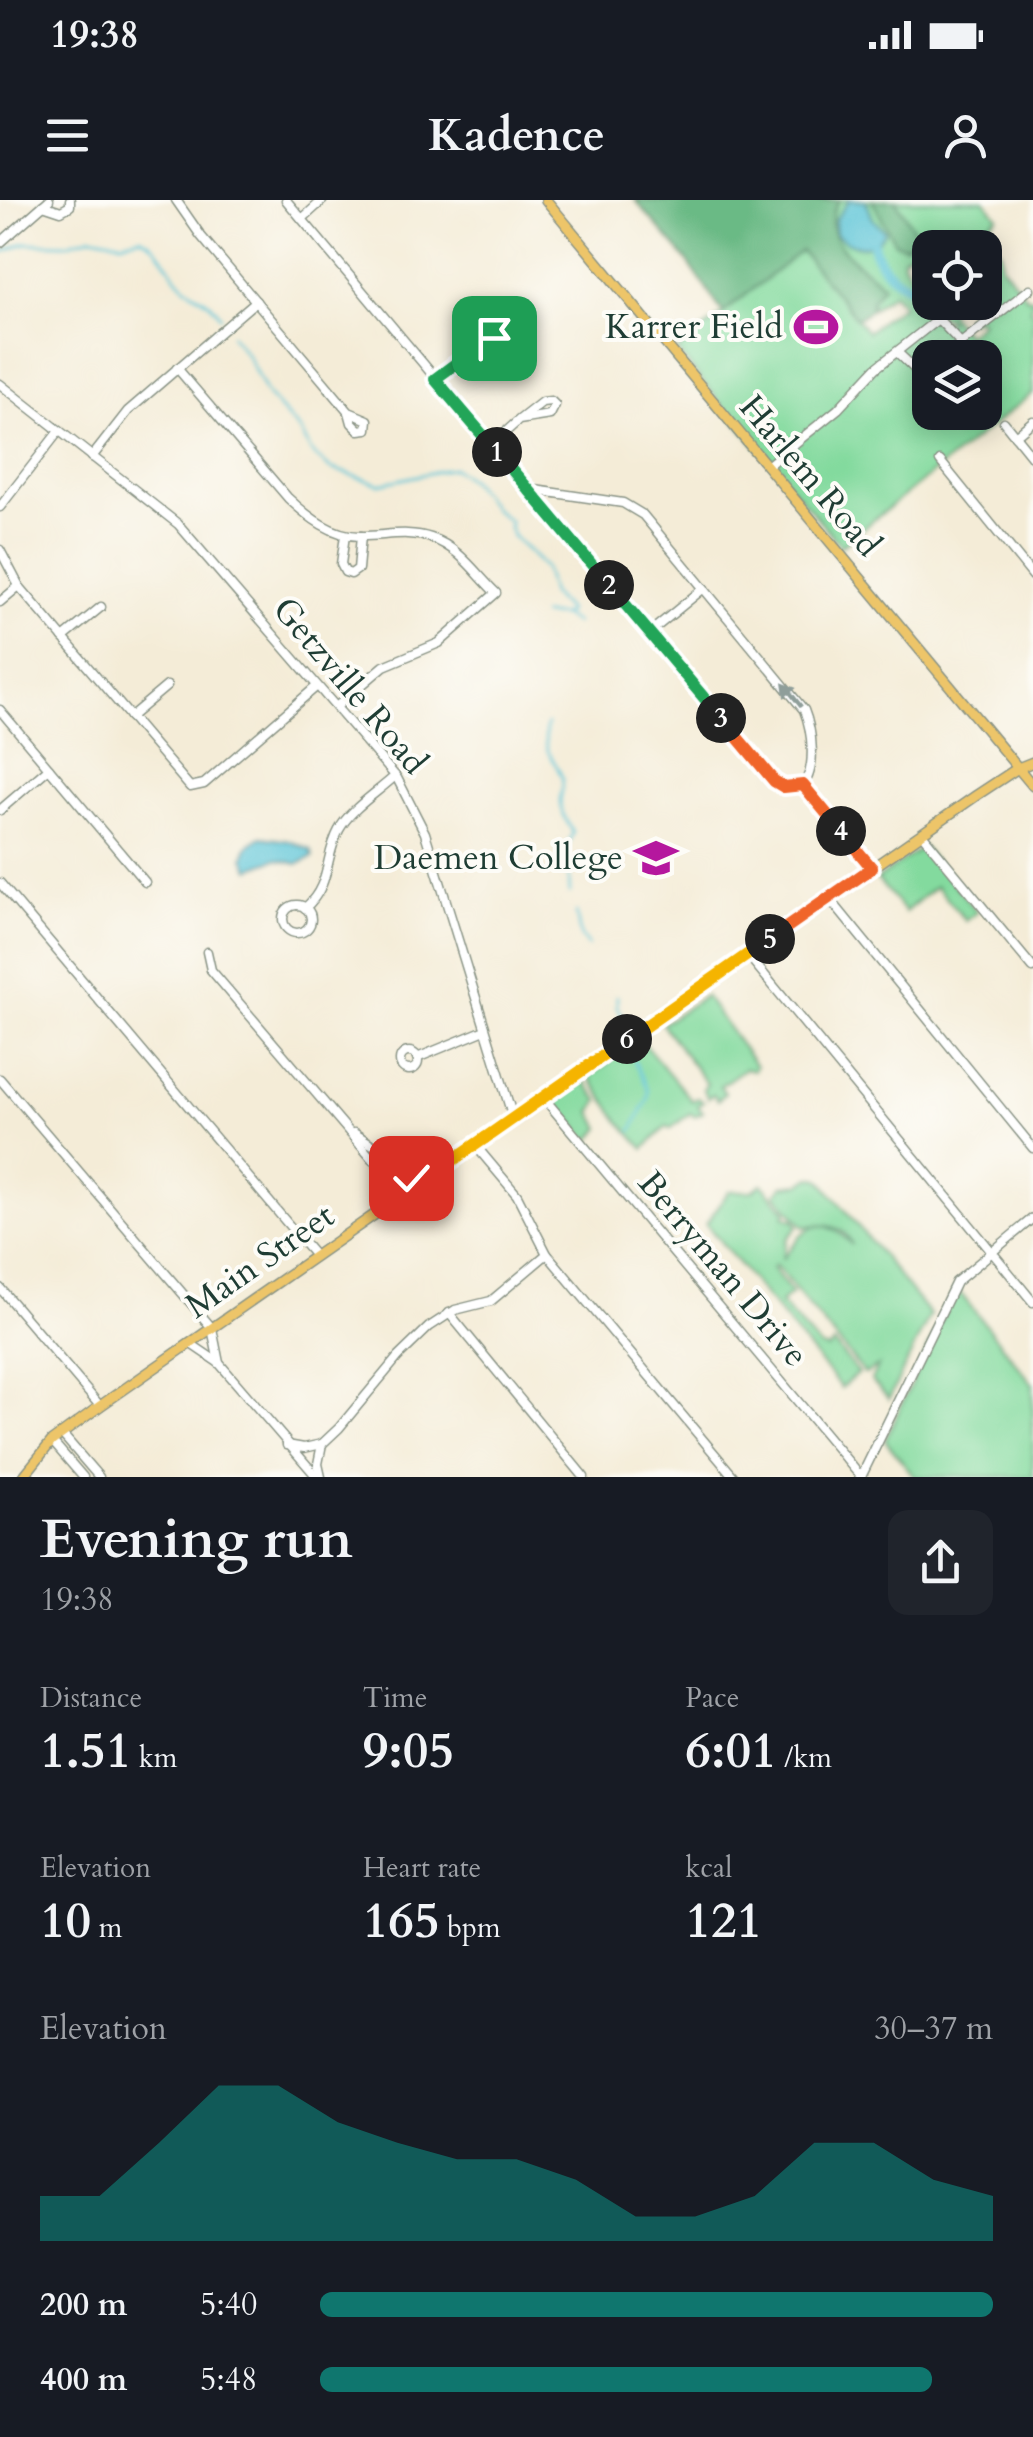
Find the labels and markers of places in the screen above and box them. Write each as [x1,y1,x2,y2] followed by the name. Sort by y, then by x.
[452,296,537,381] pin
[605,303,783,351] place label: Karrer Field
[792,303,840,351] sports icon: Karrer Field
[472,427,522,477] pin: 1
[584,560,634,610] pin: 2
[696,693,746,743] pin: 3
[816,806,866,856] pin: 4
[374,834,623,882] place label: Daemen College
[632,834,680,882] school or university icon: Daemen College
[745,914,795,964] pin: 5
[602,1014,652,1064] pin: 6
[369,1136,454,1221] pin

